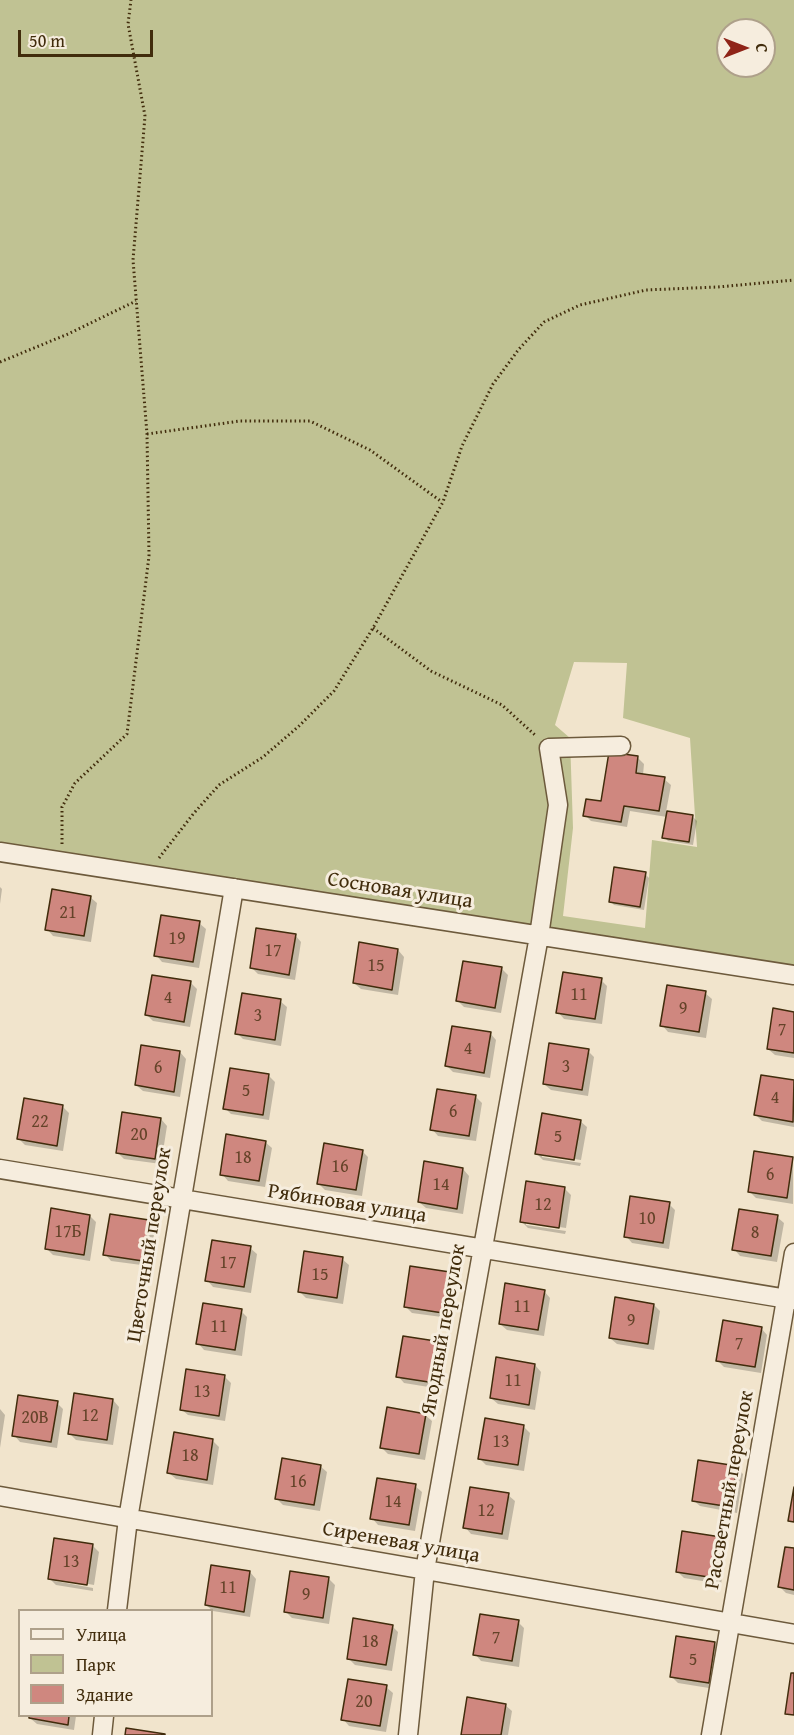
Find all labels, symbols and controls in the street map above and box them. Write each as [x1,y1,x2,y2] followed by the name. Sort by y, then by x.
[21,18,156,56] scale bar
[716,18,776,78] north arrow
[29,27,65,54] text: 50 m
[750,43,774,53] text: С
[326,867,474,915] street label: Сосновая улица
[59,902,77,924] house number: 21
[168,928,186,950] house number: 19
[264,940,282,962] house number: 17
[367,955,385,977] house number: 15
[570,984,588,1006] house number: 11
[164,987,172,1009] house number: 4
[679,998,687,1020] house number: 9
[254,1005,262,1027] house number: 3
[778,1019,786,1041] house number: 7
[464,1038,472,1060] house number: 4
[562,1056,570,1078] house number: 3
[154,1057,162,1079] house number: 6
[242,1080,250,1102] house number: 5
[771,1087,779,1109] house number: 4
[449,1101,457,1123] house number: 6
[31,1111,49,1133] house number: 22
[130,1124,148,1146] house number: 20
[554,1126,562,1148] house number: 5
[122,1146,178,1344] street label: Цветочный переулок
[234,1147,252,1169] house number: 18
[331,1156,349,1178] house number: 16
[766,1164,774,1186] house number: 6
[432,1174,450,1196] house number: 14
[266,1179,428,1229] street label: Рябиновая улица
[534,1194,552,1216] house number: 12
[638,1208,656,1230] house number: 10
[54,1221,82,1243] house number: 17Б
[751,1222,759,1244] house number: 8
[416,1242,472,1418] street label: Ягодный переулок
[219,1252,237,1274] house number: 17
[311,1264,329,1286] house number: 15
[513,1296,531,1318] house number: 11
[627,1310,635,1332] house number: 9
[210,1316,228,1338] house number: 11
[735,1333,743,1355] house number: 7
[504,1370,522,1392] house number: 11
[193,1381,211,1403] house number: 13
[700,1389,760,1591] street label: Рассветный переулок
[81,1405,99,1427] house number: 12
[21,1407,49,1429] house number: 20В
[492,1431,510,1453] house number: 13
[181,1445,199,1467] house number: 18
[289,1471,307,1493] house number: 16
[384,1491,402,1513] house number: 14
[477,1500,495,1522] house number: 12
[320,1517,482,1569] street label: Сиреневая улица
[62,1551,80,1573] house number: 13
[219,1577,237,1599] house number: 11
[302,1584,310,1606] house number: 9
[18,1609,213,1717] legend
[76,1621,126,1648] text: Улица
[492,1627,500,1649] house number: 7
[361,1631,379,1653] house number: 18
[689,1649,697,1671] house number: 5
[76,1651,115,1678] text: Парк
[76,1681,133,1708] text: Здание
[355,1691,373,1713] house number: 20

